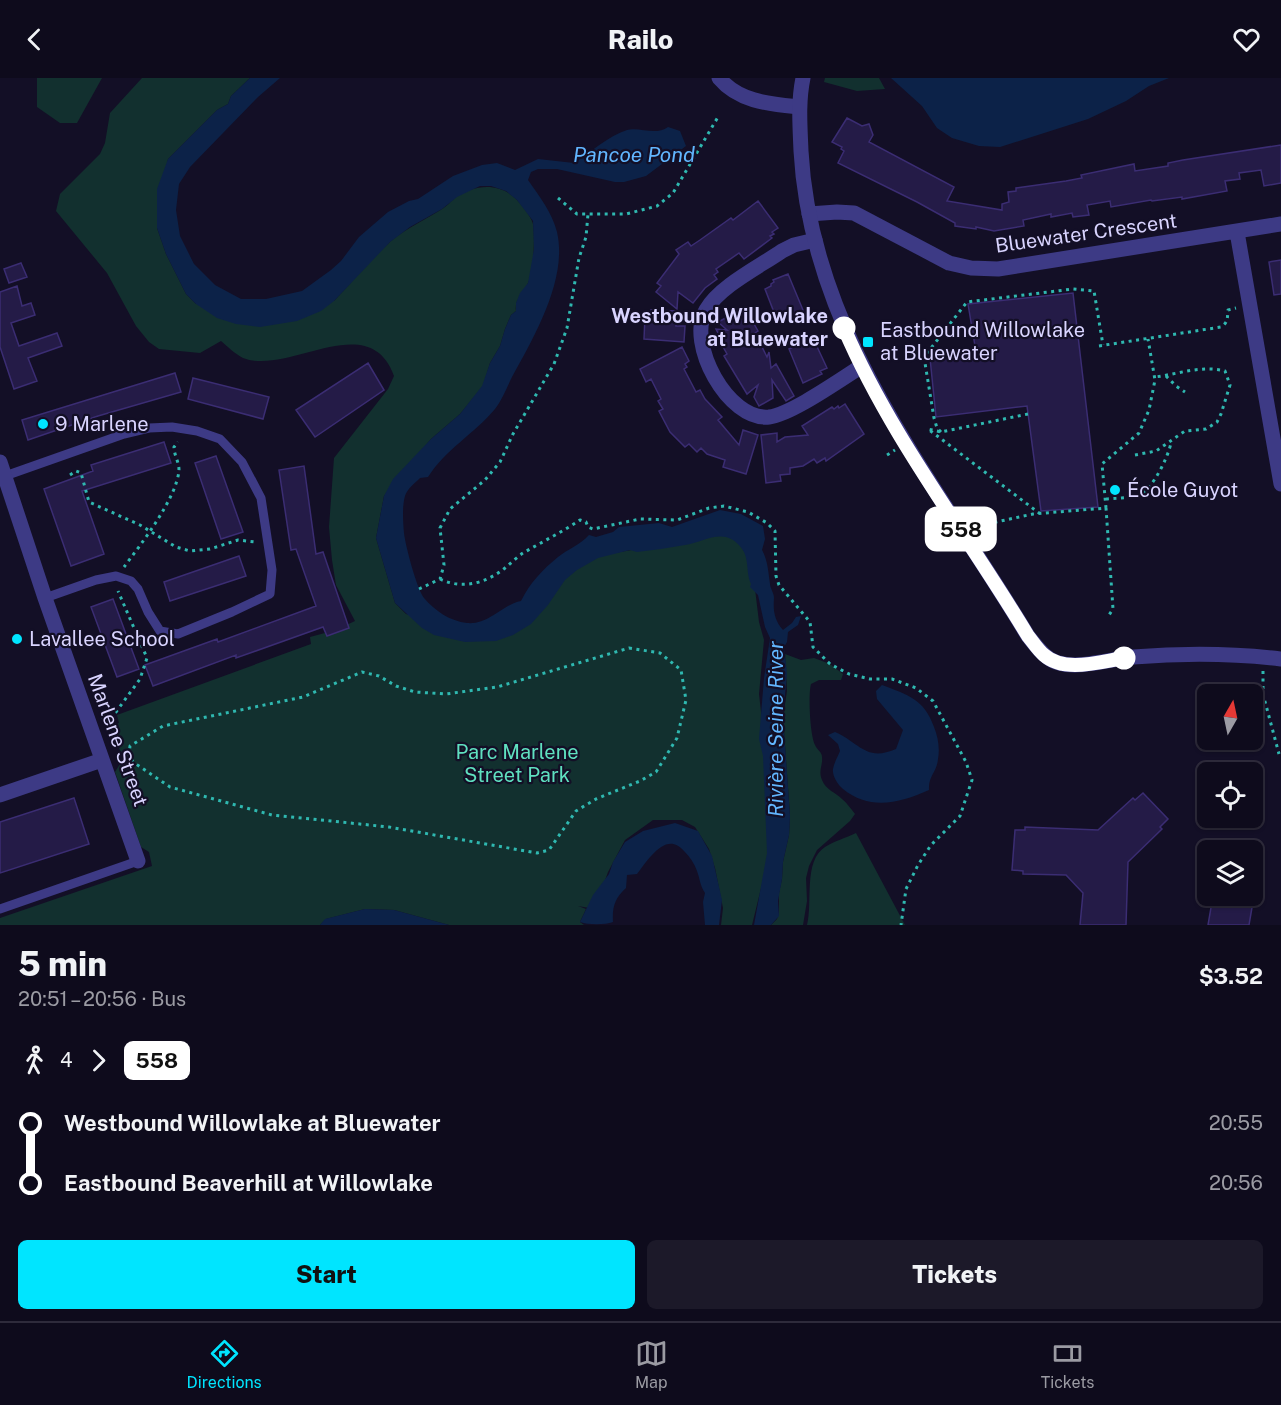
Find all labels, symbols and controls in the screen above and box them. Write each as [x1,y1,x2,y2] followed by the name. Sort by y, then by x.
[18,23,51,56] icon: back
[608,23,673,55] text: Railo
[1230,23,1263,56] icon: heart
[573,142,695,167] water label: Pancoe Pond
[994,208,1178,258] street label: Bluewater Crescent
[611,304,828,351] place label: Westbound Willowlake at Bluewater
[833,317,855,339] marker: Westbound Willowlake at Bluewater
[880,318,1085,365] place label: Eastbound Willowlake at Bluewater
[861,335,875,349] marker: Eastbound Willowlake at Bluewater
[55,412,149,436] place label: 9 Marlene
[36,417,50,431] marker: 9 Marlene
[1127,477,1238,502] place label: École Guyot
[1108,483,1122,497] marker: École Guyot
[926,510,996,548] line badge: 558
[940,517,982,542] text: 558
[29,627,175,651] place label: Lavallee School
[10,632,24,646] marker: Lavallee School
[763,640,788,817] water label: Rivière Seine River
[1113,647,1135,669] unlabelled marker
[83,670,153,810] street label: Marlene Street
[1197,684,1263,750] north arrow
[1197,684,1263,906] map controls
[455,740,579,787] park label: Parc Marlene Street Park
[1197,762,1263,828] button: locate
[1197,840,1263,906] button: layers
[18,945,107,983] text: 5 min
[1199,963,1263,989] text: $3.52
[18,987,186,1011] text: 20:51 – 20:56 · Bus
[18,1044,51,1077] icon: walk
[82,1044,115,1077] icon: forward
[60,1048,73,1072] text: 4
[136,1048,178,1073] text: 558
[64,1110,441,1136] text: Westbound Willowlake at Bluewater
[1209,1111,1263,1135] text: 20:55
[64,1170,433,1196] text: Eastbound Beaverhill at Willowlake
[1209,1171,1263,1195] text: 20:56
[18,1240,635,1309] button: Start
[647,1240,1263,1309] button: Tickets
[187,1337,262,1392] tab: Directions
[635,1337,668,1392] tab: Map
[1041,1337,1094,1392] tab: Tickets

